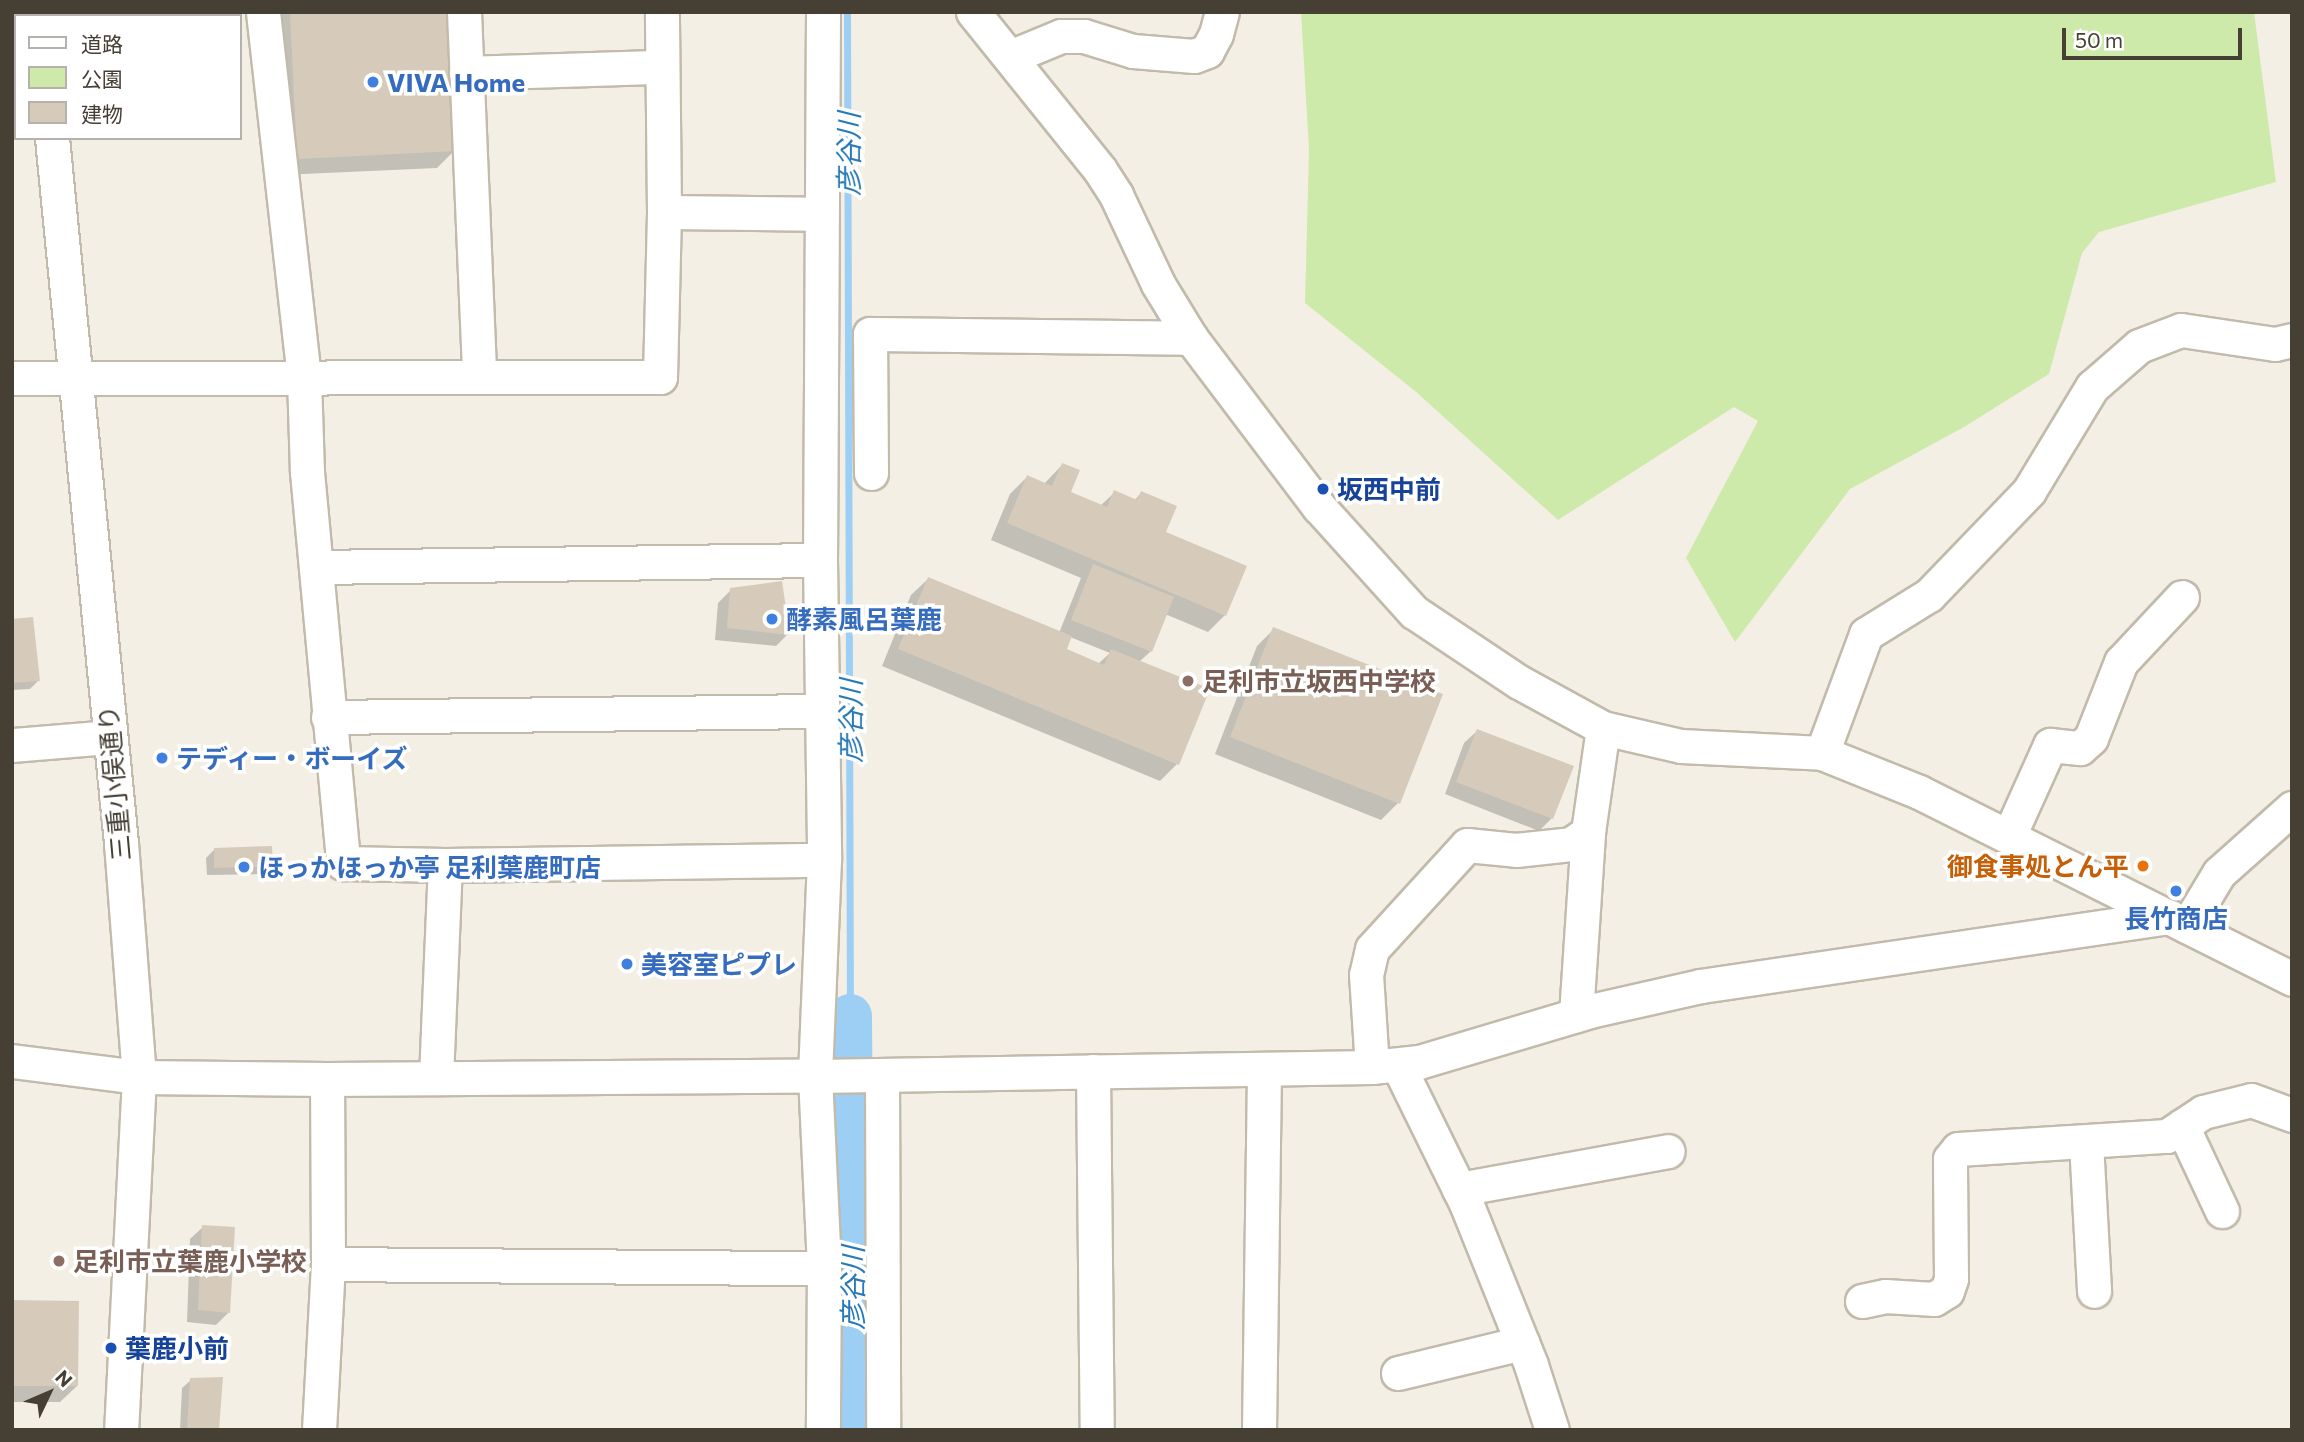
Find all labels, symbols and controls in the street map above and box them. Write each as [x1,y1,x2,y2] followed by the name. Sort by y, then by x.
[14,14,242,140] legend
[2066,14,2246,58] scale bar
[2075,27,2123,52] text: 50 m
[81,31,123,56] text: 道路
[81,66,123,91] text: 公園
[387,66,525,98] place label: VIVA Home
[365,74,381,90] marker: VIVA Home
[81,101,123,126] text: 建物
[831,112,865,196] water label: 彦谷川
[1337,473,1441,505] place label: 坂西中前
[1315,481,1331,497] marker: 坂西中前
[786,603,942,635] place label: 酵素風呂葉鹿
[764,611,780,627] marker: 酵素風呂葉鹿
[1202,665,1436,697] place label: 足利市立坂西中学校
[1180,673,1196,689] marker: 足利市立坂西中学校
[833,679,867,763] water label: 彦谷川
[92,704,136,862] street label: 三重小俣通り
[176,742,410,774] place label: テディー・ボーイズ
[154,750,170,766] marker: テディー・ボーイズ
[1947,850,2129,882] place label: 御食事処とん平
[258,851,601,883] place label: ほっかほっか亭 足利葉鹿町店
[2135,858,2151,874] marker: 御食事処とん平
[236,859,252,875] marker: ほっかほっか亭 足利葉鹿町店
[2168,883,2184,899] marker: 長竹商店
[2124,902,2228,934] place label: 長竹商店
[641,948,797,980] place label: 美容室ピプレ
[619,956,635,972] marker: 美容室ピプレ
[73,1245,307,1277] place label: 足利市立葉鹿小学校
[835,1246,869,1330] water label: 彦谷川
[51,1253,67,1269] marker: 足利市立葉鹿小学校
[125,1332,229,1364] place label: 葉鹿小前
[103,1340,119,1356] marker: 葉鹿小前
[14,1358,84,1428] north arrow
[51,1365,78,1391] text: N

